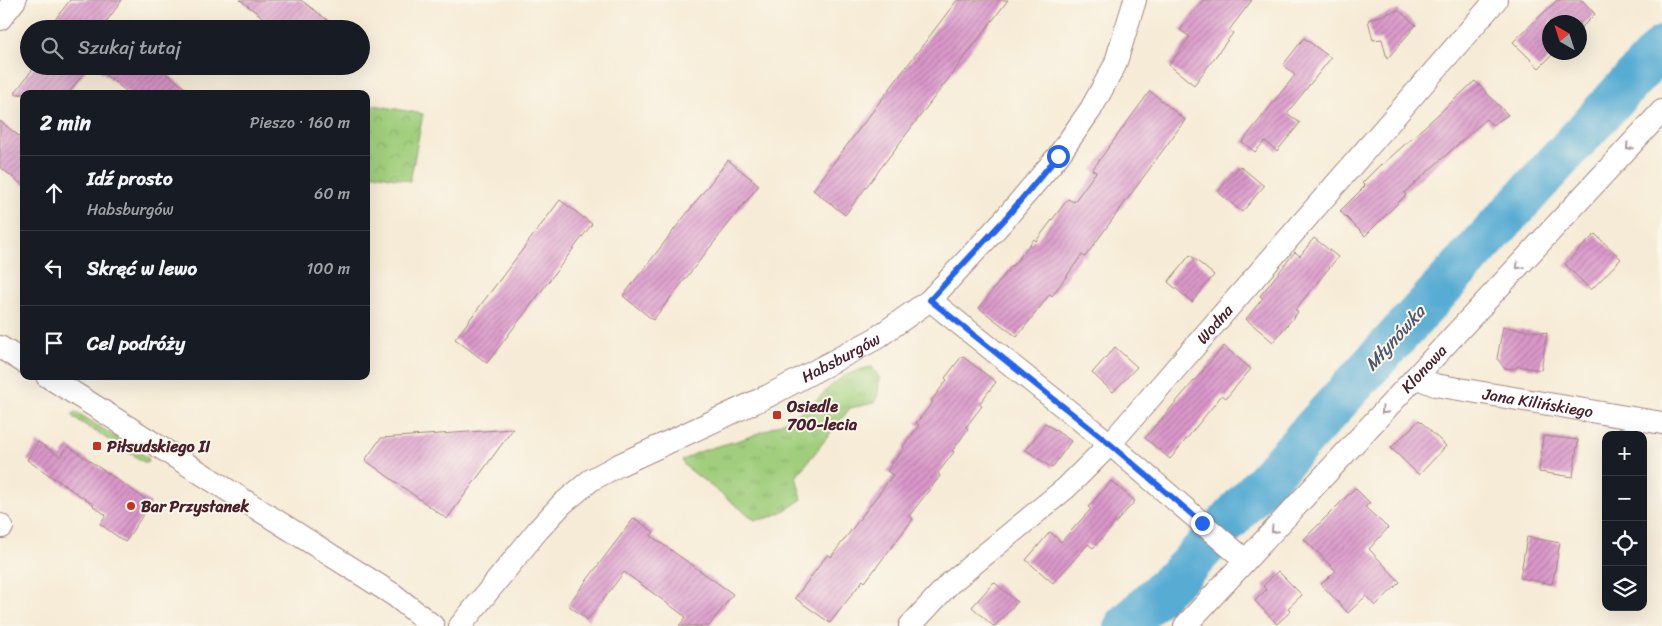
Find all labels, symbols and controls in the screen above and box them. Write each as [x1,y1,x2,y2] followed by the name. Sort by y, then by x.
[1542,15,1587,60] north arrow
[20,20,370,75] search box
[78,31,181,64] text: Szukaj tutaj
[38,34,66,62] icon: search
[40,104,91,142] text: 2 min
[250,108,350,137] text: Pieszo · 160 m
[1626,141,1635,150] one-way arrow
[1047,145,1070,168] route start
[87,162,173,195] text: Idź prosto
[40,179,68,207] icon: ahead
[314,179,350,208] text: 60 m
[87,195,173,224] text: Habsburgów
[87,252,197,285] text: Skręć w lewo
[40,254,68,282] icon: left
[306,254,350,283] text: 100 m
[1515,260,1524,269] one-way arrow
[1356,296,1435,378] water label: Młynówka
[1189,297,1241,351] street label: Wodna
[796,325,886,391] street label: Habsburgów
[87,327,185,360] text: Cel podróży
[40,329,68,357] icon: arrive
[1393,338,1454,400] street label: Klonowa
[1479,379,1595,426] street label: Jana Kilińskiego
[786,392,858,439] place label: Osiedle 700-lecia
[1381,405,1390,414] one-way arrow
[771,409,783,421] marker: Osiedle 700-lecia
[1602,431,1647,611] map controls
[1602,431,1647,476] button: +
[107,432,211,461] place label: Piłsudskiego II
[91,440,103,452] marker: Piłsudskiego II
[1602,476,1647,521] button: −
[141,492,249,521] place label: Bar Przystanek
[125,500,137,512] marker: Bar Przystanek
[1191,512,1214,535] route end
[1602,521,1647,566] button: locate
[1271,524,1280,533] one-way arrow
[1602,566,1647,611] button: layers

